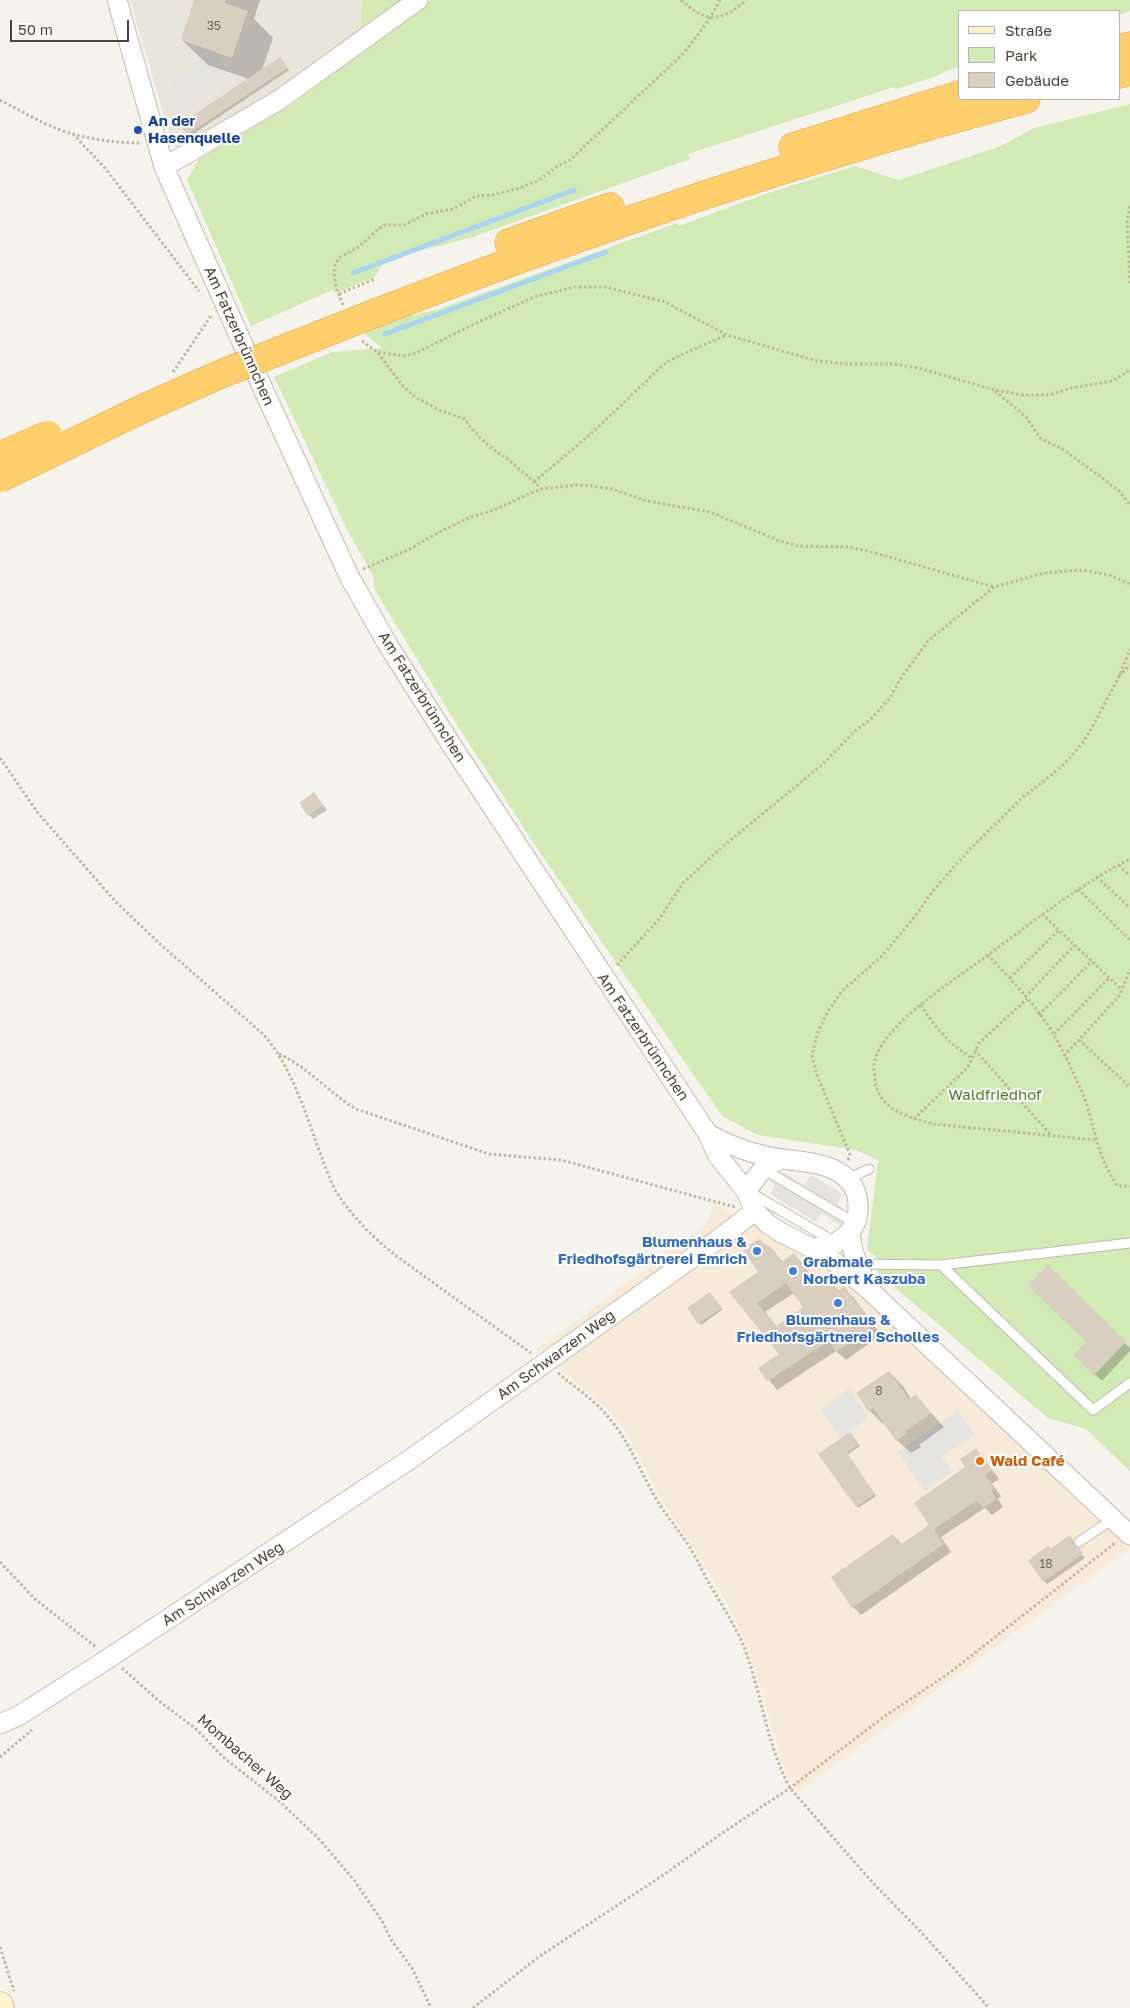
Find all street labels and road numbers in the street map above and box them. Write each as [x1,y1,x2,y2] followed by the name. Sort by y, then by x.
[200,264,278,408] street label: Am Fatzerbrünnchen
[375,628,469,766] street label: Am Fatzerbrünnchen
[593,970,693,1104] street label: Am Fatzerbrünnchen
[494,1306,618,1404] street label: Am Schwarzen Weg
[159,1538,287,1630] street label: Am Schwarzen Weg
[194,1711,296,1803] street label: Mombacher Weg

